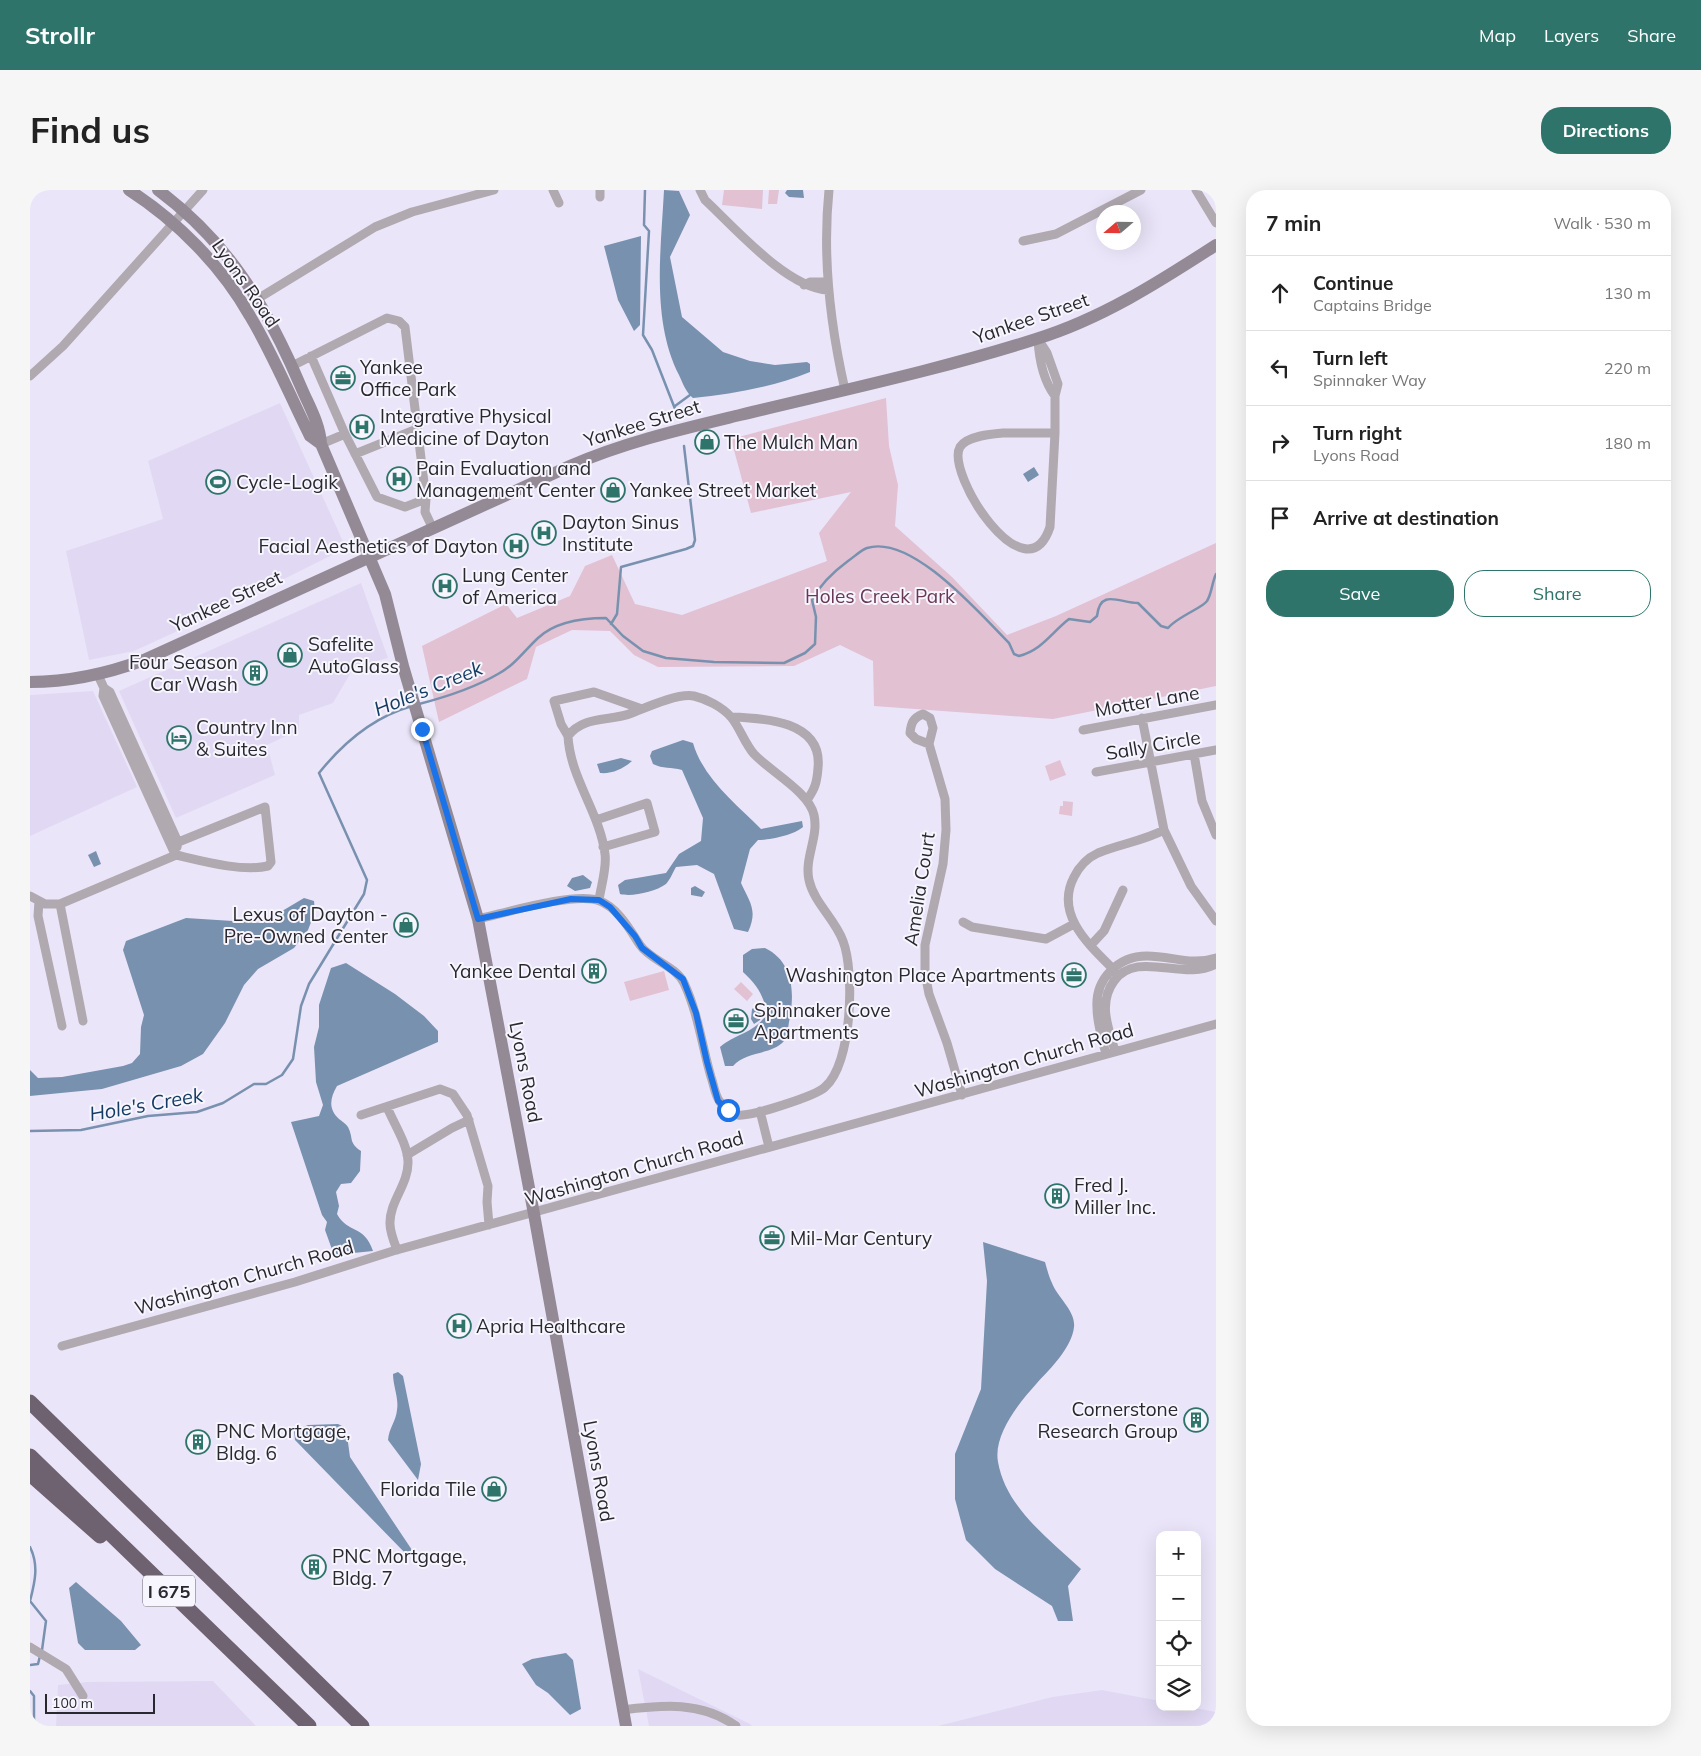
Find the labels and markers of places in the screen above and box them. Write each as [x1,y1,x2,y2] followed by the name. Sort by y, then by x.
[359,355,456,401] place label: Yankee Office Park
[330,365,356,391] office icon: Yankee Office Park
[380,404,552,450] place label: Integrative Physical Medicine of Dayton
[349,414,375,440] hospital icon: Integrative Physical Medicine of Dayton
[694,429,720,455] shop icon: The Mulch Man
[724,430,858,454] place label: The Mulch Man
[416,456,595,502] place label: Pain Evaluation and Management Center
[386,466,412,492] hospital icon: Pain Evaluation and Management Center
[205,469,231,495] sports icon: Cycle-Logik
[236,470,338,494] place label: Cycle-Logik
[600,477,626,503] shop icon: Yankee Street Market
[629,478,817,502] place label: Yankee Street Market
[562,510,679,556] place label: Dayton Sinus Institute
[531,520,557,546] hospital icon: Dayton Sinus Institute
[503,533,529,559] hospital icon: Facial Aesthetics of Dayton
[258,534,498,558] place label: Facial Aesthetics of Dayton
[462,563,568,609] place label: Lung Center of America
[432,573,458,599] hospital icon: Lung Center of America
[308,632,399,678] place label: Safelite AutoGlass
[277,642,303,668] shop icon: Safelite AutoGlass
[129,650,238,696] place label: Four Season Car Wash
[242,660,268,686] building icon: Four Season Car Wash
[196,715,298,761] place label: Country Inn & Suites
[166,725,192,751] hotel icon: Country Inn & Suites
[224,902,388,948] place label: Lexus of Dayton - Pre-Owned Center
[393,912,419,938] shop icon: Lexus of Dayton - Pre-Owned Center
[581,958,607,984] building icon: Yankee Dental
[449,959,576,983] place label: Yankee Dental
[1061,962,1087,988] office icon: Washington Place Apartments
[786,963,1056,987] place label: Washington Place Apartments
[754,998,891,1044] place label: Spinnaker Cove Apartments
[723,1008,749,1034] office icon: Spinnaker Cove Apartments
[1074,1173,1156,1219] place label: Fred J. Miller Inc.
[1044,1183,1070,1209] building icon: Fred J. Miller Inc.
[759,1225,785,1251] office icon: Mil-Mar Century
[790,1226,932,1250] place label: Mil-Mar Century
[446,1313,472,1339] hospital icon: Apria Healthcare
[476,1314,626,1338] place label: Apria Healthcare
[1037,1397,1178,1443] place label: Cornerstone Research Group
[1183,1407,1209,1433] building icon: Cornerstone Research Group
[216,1419,351,1465] place label: PNC Mortgage, Bldg. 6
[185,1429,211,1455] building icon: PNC Mortgage, Bldg. 6
[481,1476,507,1502] shop icon: Florida Tile
[380,1477,476,1501] place label: Florida Tile
[332,1544,467,1590] place label: PNC Mortgage, Bldg. 7
[301,1554,327,1580] building icon: PNC Mortgage, Bldg. 7

